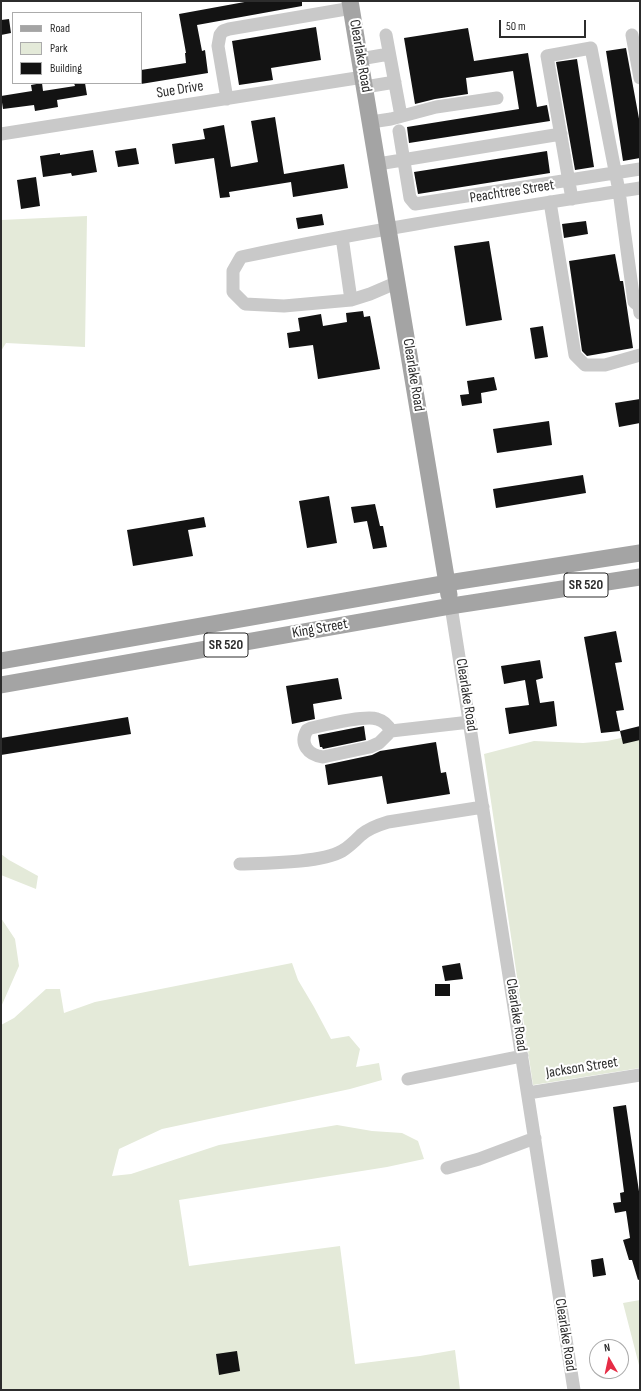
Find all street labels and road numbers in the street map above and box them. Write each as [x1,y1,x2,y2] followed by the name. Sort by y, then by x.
[345,18,375,94] street label: Clearlake Road
[155,77,205,103] street label: Sue Drive
[468,176,556,208] street label: Peachtree Street
[398,337,428,413] street label: Clearlake Road
[564,573,608,597] road number: SR 520
[291,615,349,643] street label: King Street
[204,633,248,657] road number: SR 520
[451,657,481,733] street label: Clearlake Road
[501,977,531,1053] street label: Clearlake Road
[545,1053,619,1083] street label: Jackson Street
[550,1297,580,1373] street label: Clearlake Road

